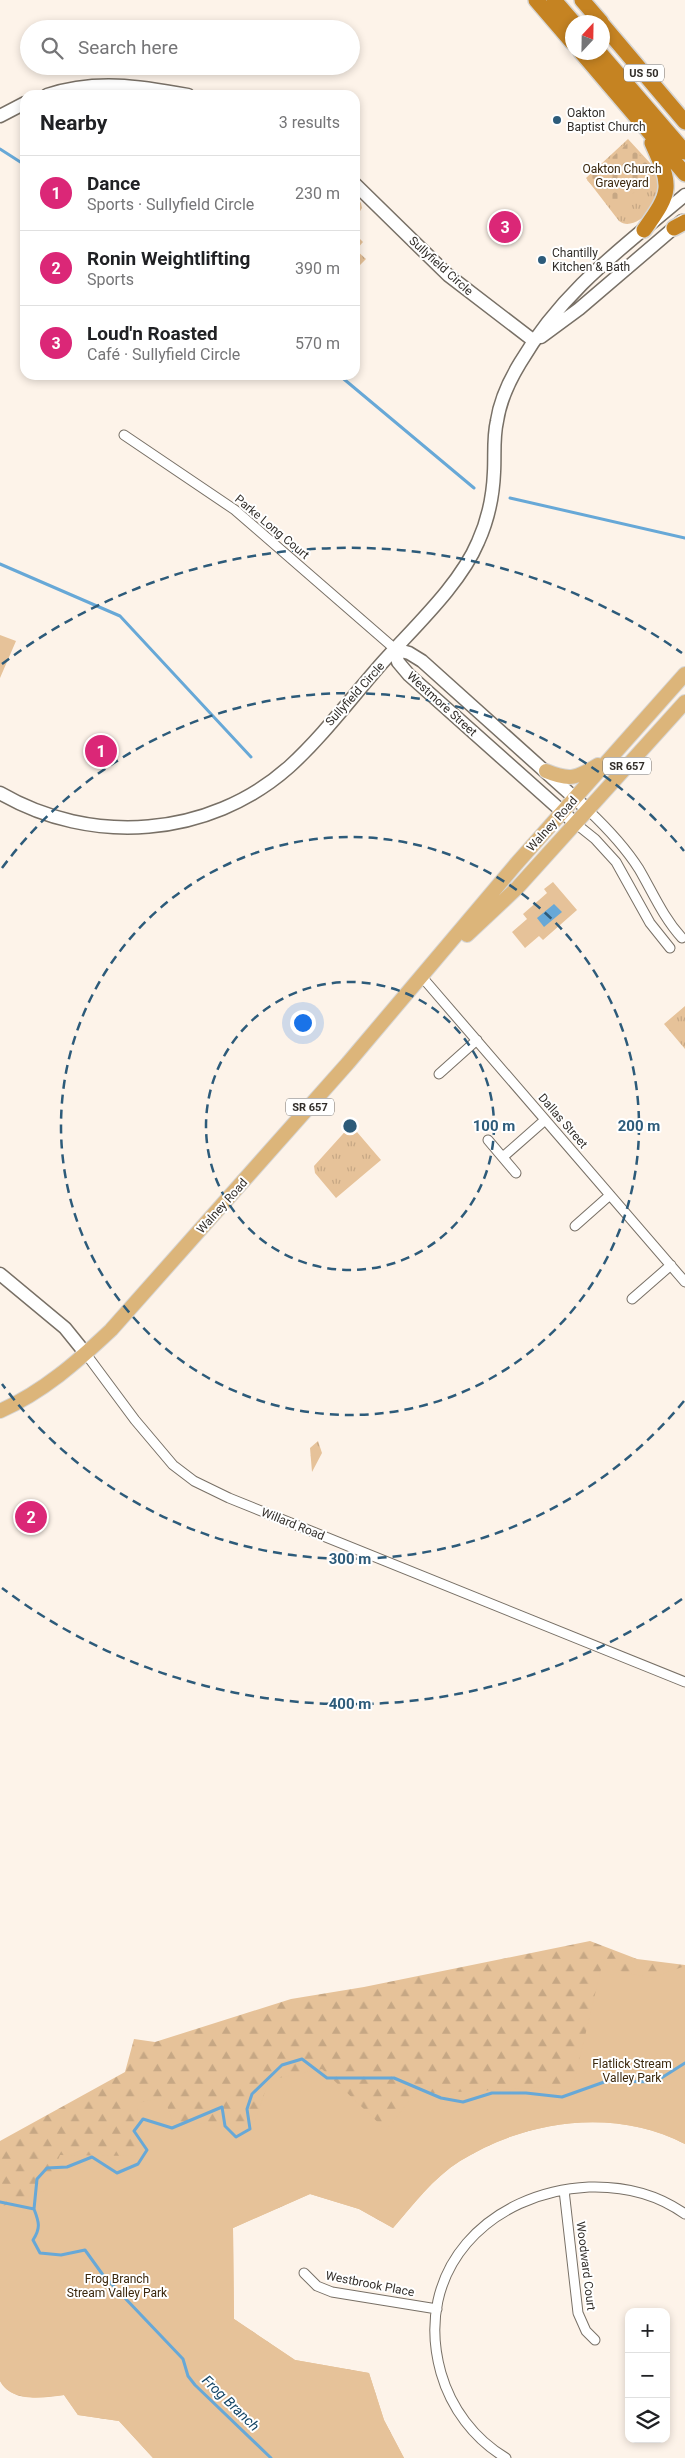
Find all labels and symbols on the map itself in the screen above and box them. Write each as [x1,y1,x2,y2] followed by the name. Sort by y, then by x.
[565,15,610,60] north arrow
[624,64,664,82] road number: US 50
[567,106,646,134] place label: Oakton Baptist Church
[551,114,563,126] marker: Oakton Baptist Church
[582,162,662,190] park label: Oakton Church Graveyard
[489,208,521,246] pin: 3
[406,234,476,298] street label: Sullyfield Circle
[552,246,630,274] place label: Chantilly Kitchen & Bath
[536,254,548,266] marker: Chantilly Kitchen & Bath
[232,492,312,562] street label: Parke Long Court
[323,659,387,729] street label: Sullyfield Circle
[404,669,480,739] street label: Westmore Street
[85,732,117,770] pin: 1
[603,758,651,774] road number: SR 657
[524,794,580,854] street label: Walney Road
[290,1010,316,1036] your location
[536,1091,591,1151] street label: Dallas Street
[286,1098,334,1116] road number: SR 657
[341,1117,359,1135] centre of rings
[473,1117,515,1135] text: 100 m
[618,1117,660,1135] text: 200 m
[194,1176,250,1236] street label: Walney Road
[15,1498,47,1536] pin: 2
[259,1505,327,1543] street label: Willard Road
[329,1550,371,1568] text: 300 m
[329,1695,371,1713] text: 400 m
[592,2057,672,2085] park label: Flatlick Stream Valley Park
[574,2221,598,2311] street label: Woodward Court
[324,2269,416,2299] street label: Westbrook Place
[67,2272,168,2300] park label: Frog Branch Stream Valley Park
[199,2372,263,2434] water label: Frog Branch

